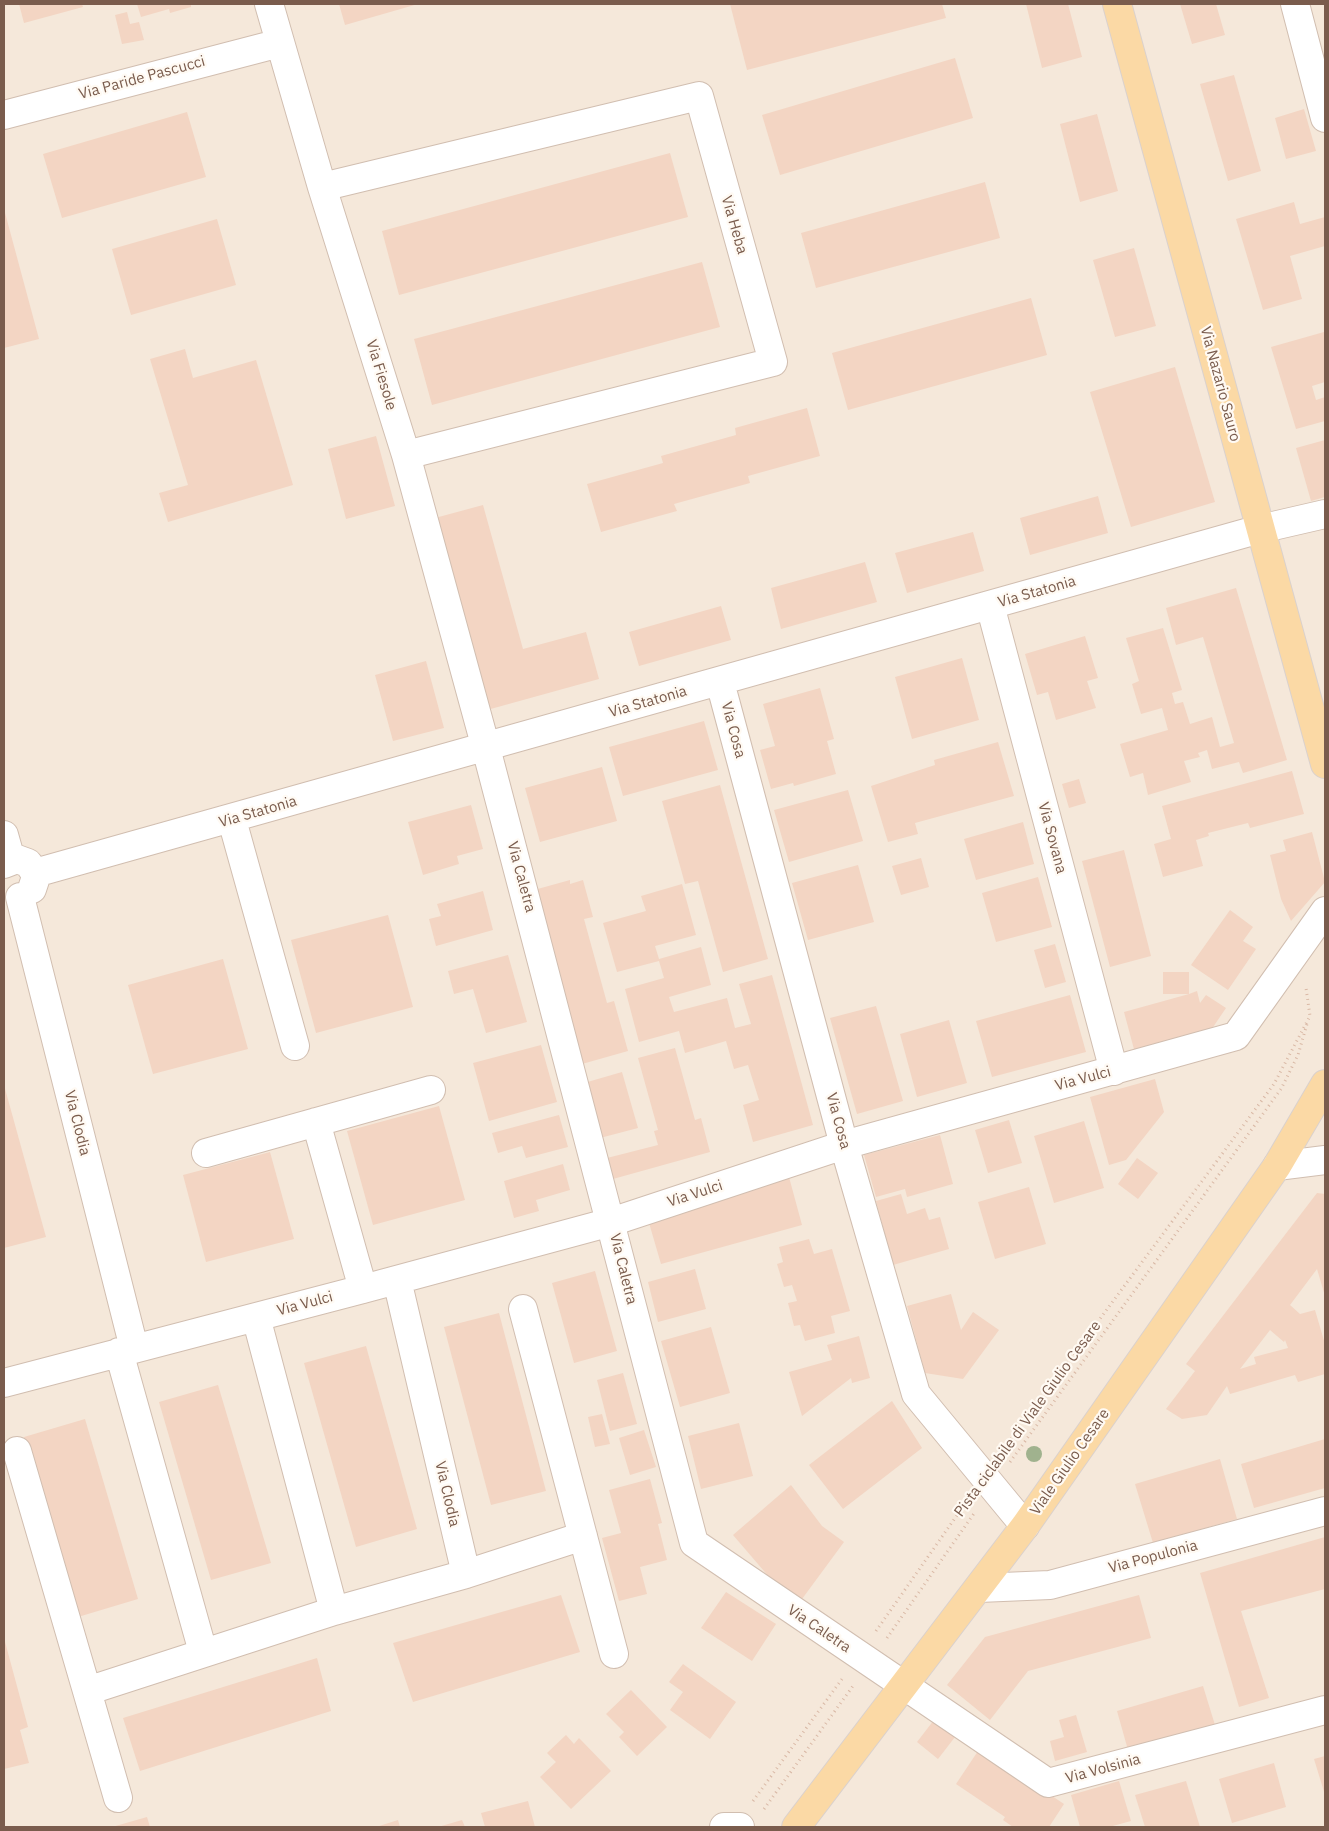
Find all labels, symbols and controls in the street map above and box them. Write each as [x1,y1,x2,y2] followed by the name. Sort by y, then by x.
[77,52,207,104] street label: Via Paride Pascucci
[717,194,751,256] street label: Via Heba
[1196,325,1244,443] street label: Via Nazario Sauro
[362,338,400,412] street label: Via Fiesole
[996,572,1078,612] street label: Via Statonia
[607,682,689,722] street label: Via Statonia
[717,700,749,760] street label: Via Cosa
[217,792,299,832] street label: Via Statonia
[1034,800,1070,876] street label: Via Sovana
[503,840,539,914] street label: Via Caletra
[1053,1063,1113,1095] street label: Via Vulci
[60,1088,94,1158] street label: Via Clodia
[822,1091,854,1151] street label: Via Cosa
[665,1177,725,1211] street label: Via Vulci
[605,1232,641,1306] street label: Via Caletra
[275,1288,335,1320] street label: Via Vulci
[951,1318,1105,1520] street label: Pista ciclabile di Viale Giulio Cesare
[1027,1405,1113,1519] street label: Viale Giulio Cesare
[431,1459,463,1529] street label: Via Clodia
[1106,1536,1200,1578] street label: Via Populonia
[784,1601,854,1657] street label: Via Caletra
[1064,1750,1142,1788] street label: Via Volsinia

